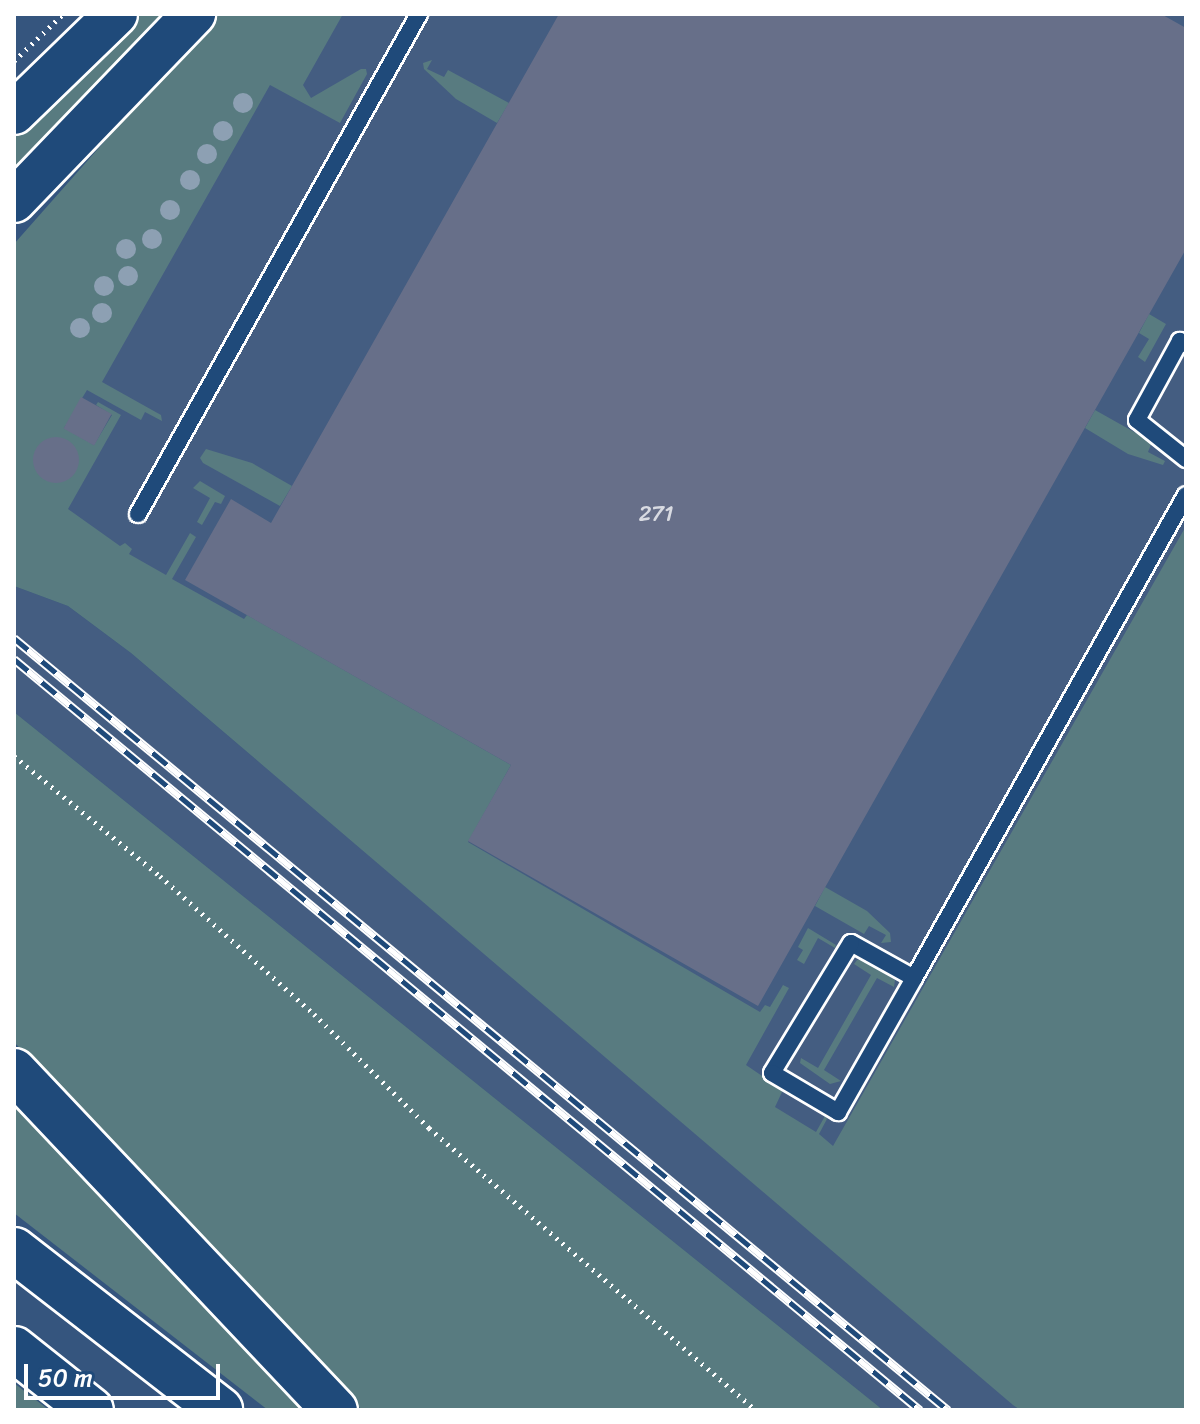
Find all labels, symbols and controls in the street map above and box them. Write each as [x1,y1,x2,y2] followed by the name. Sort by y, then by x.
[639,501,673,527] house number: 271
[28,1348,224,1398] scale bar
[38,1357,93,1399] text: 50 m

